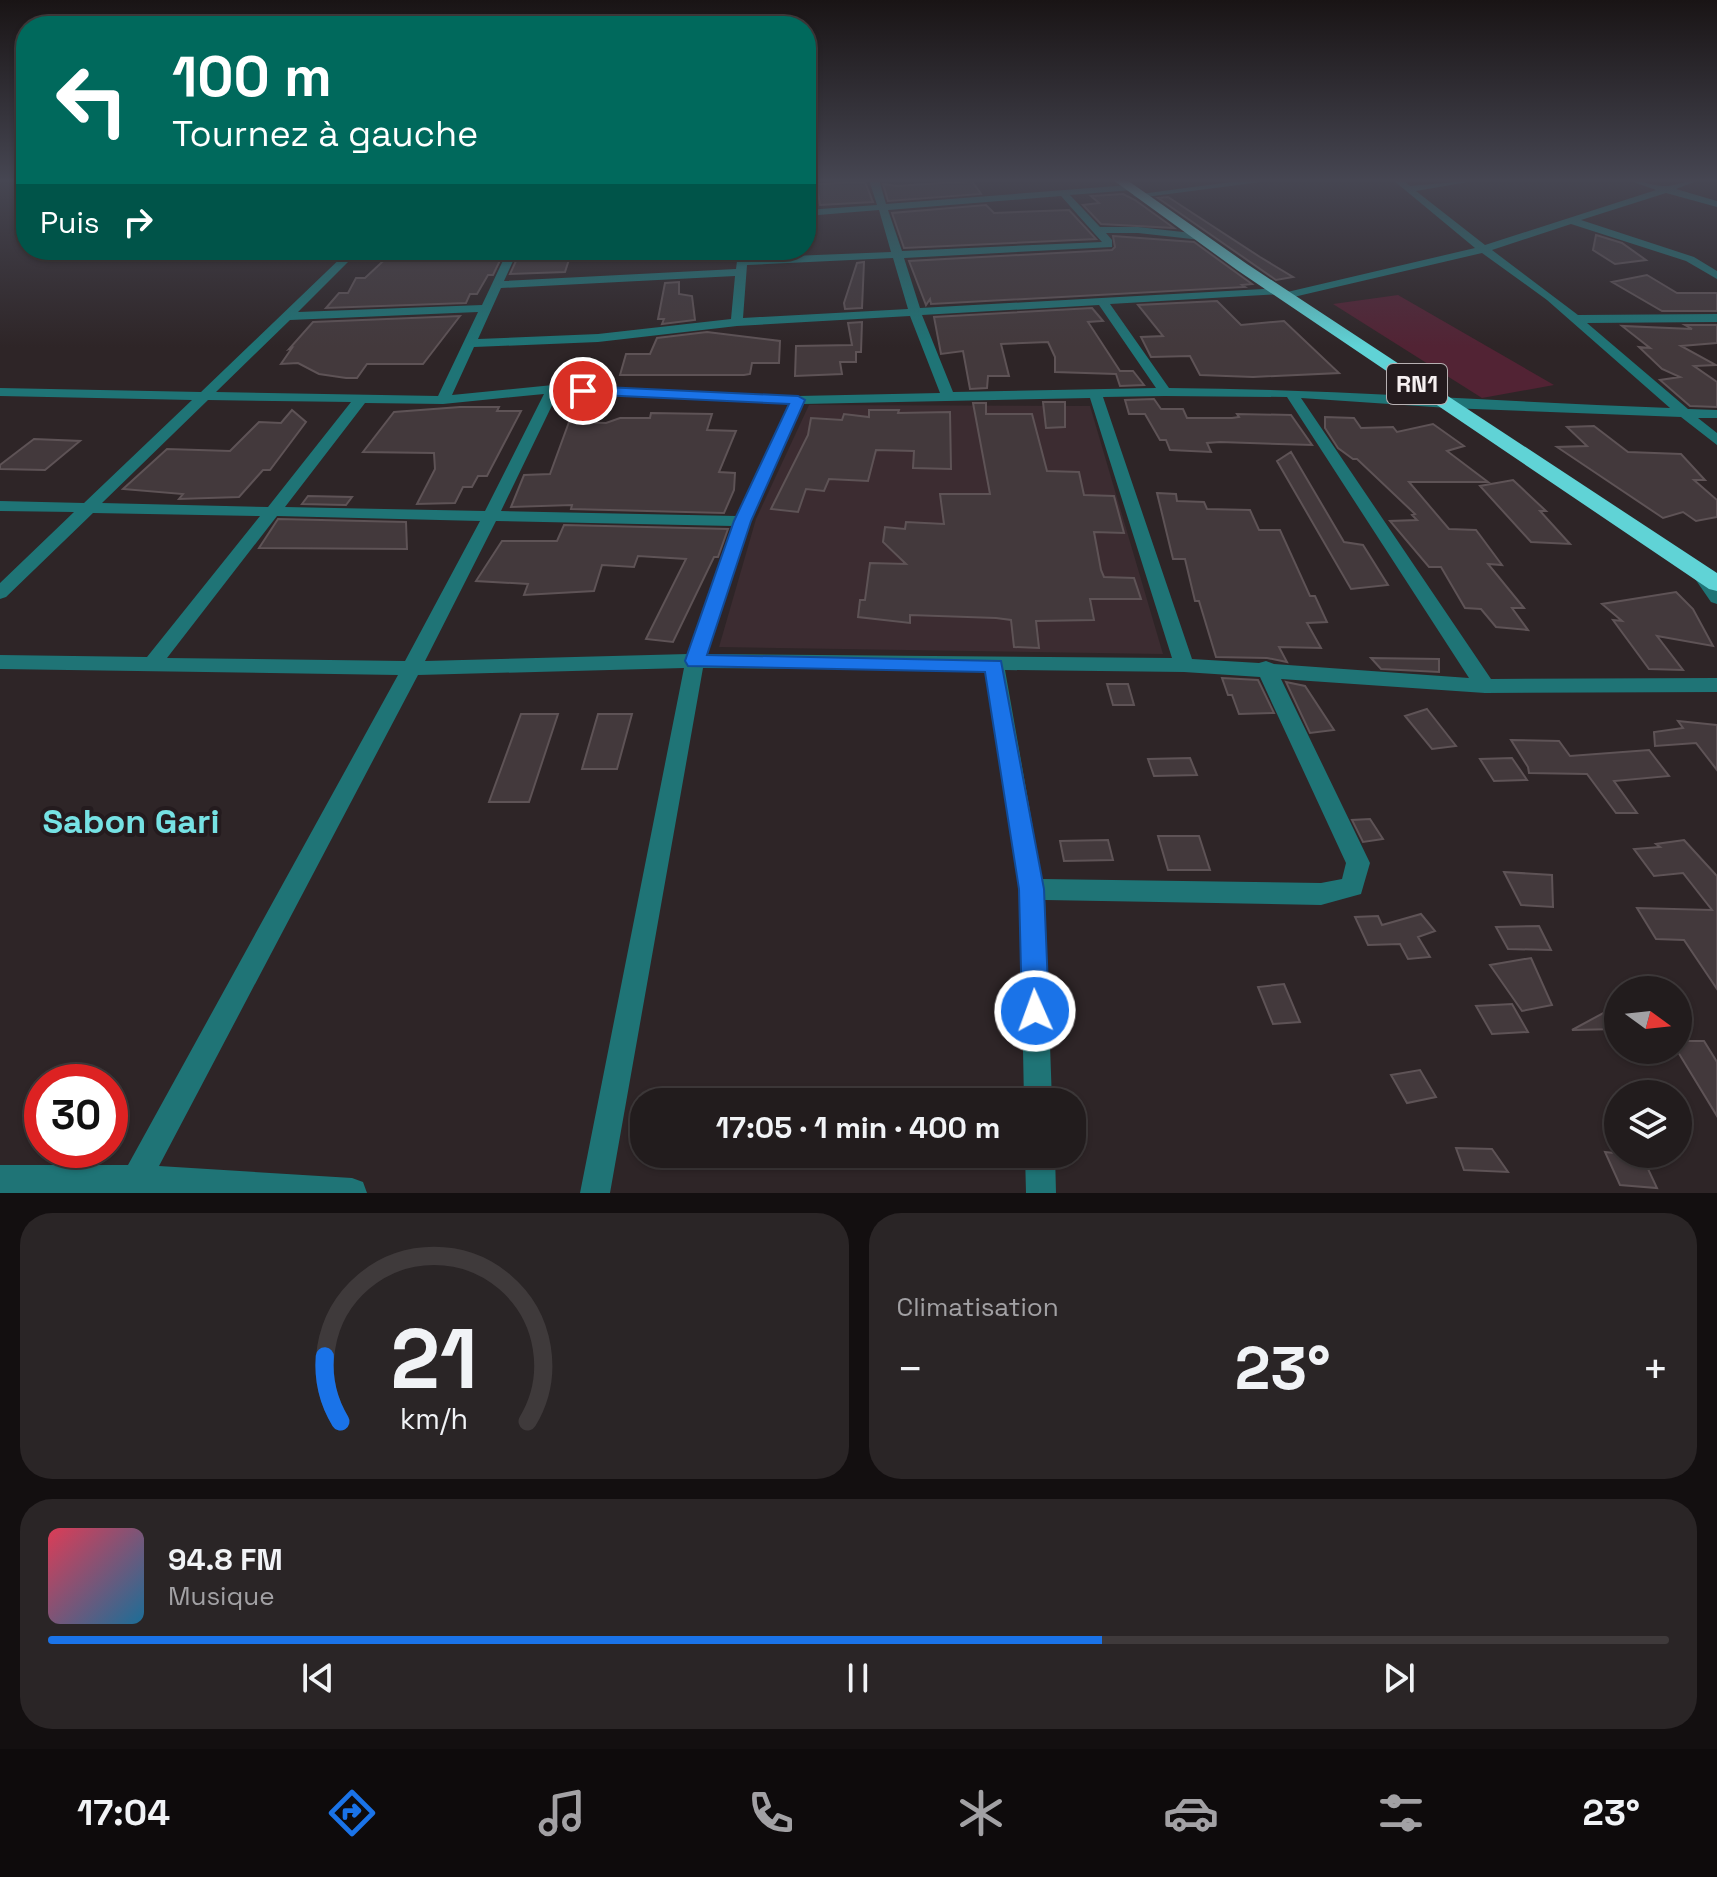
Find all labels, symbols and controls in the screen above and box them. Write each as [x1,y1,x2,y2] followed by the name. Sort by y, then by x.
[172,41,332,112] text: 100 m
[40,48,144,152] icon: left
[172,111,478,157] text: Tournez à gauche
[116,200,160,244] icon: right
[40,203,100,242] text: Puis
[549,357,617,425] pin
[1387,364,1447,404] road number: RN1
[561,369,605,413] icon: arrive
[42,800,220,843] district label: Sabon Gari
[993,969,1077,1053] position arrow
[1604,976,1692,1064] north arrow
[1604,976,1692,1168] map controls
[24,1064,128,1168] speed limit sign: 30
[1604,1080,1692,1168] button: layers
[716,1108,1000,1147] text: 17:05 · 1 min · 400 m
[897,1290,1059,1324] text: Climatisation
[391,1306,478,1412] text: 21
[1235,1330,1331,1407] text: 23°
[897,1341,924,1397] text: −
[1642,1341,1669,1397] text: +
[400,1401,468,1437] text: km/h
[168,1540,283,1579] text: 94.8 FM
[168,1579,275,1613] text: Musique
[296,1656,340,1700] icon: previous
[836,1656,880,1700] icon: pause
[1377,1656,1421,1700] icon: next
[324,1785,380,1841] icon: directions
[534,1785,590,1841] icon: music
[743,1785,799,1841] icon: phone
[953,1785,1009,1841] icon: climate
[1163,1785,1219,1841] icon: car
[1373,1785,1429,1841] icon: filters
[77,1790,170,1836] text: 17:04
[1583,1790,1640,1836] text: 23°

